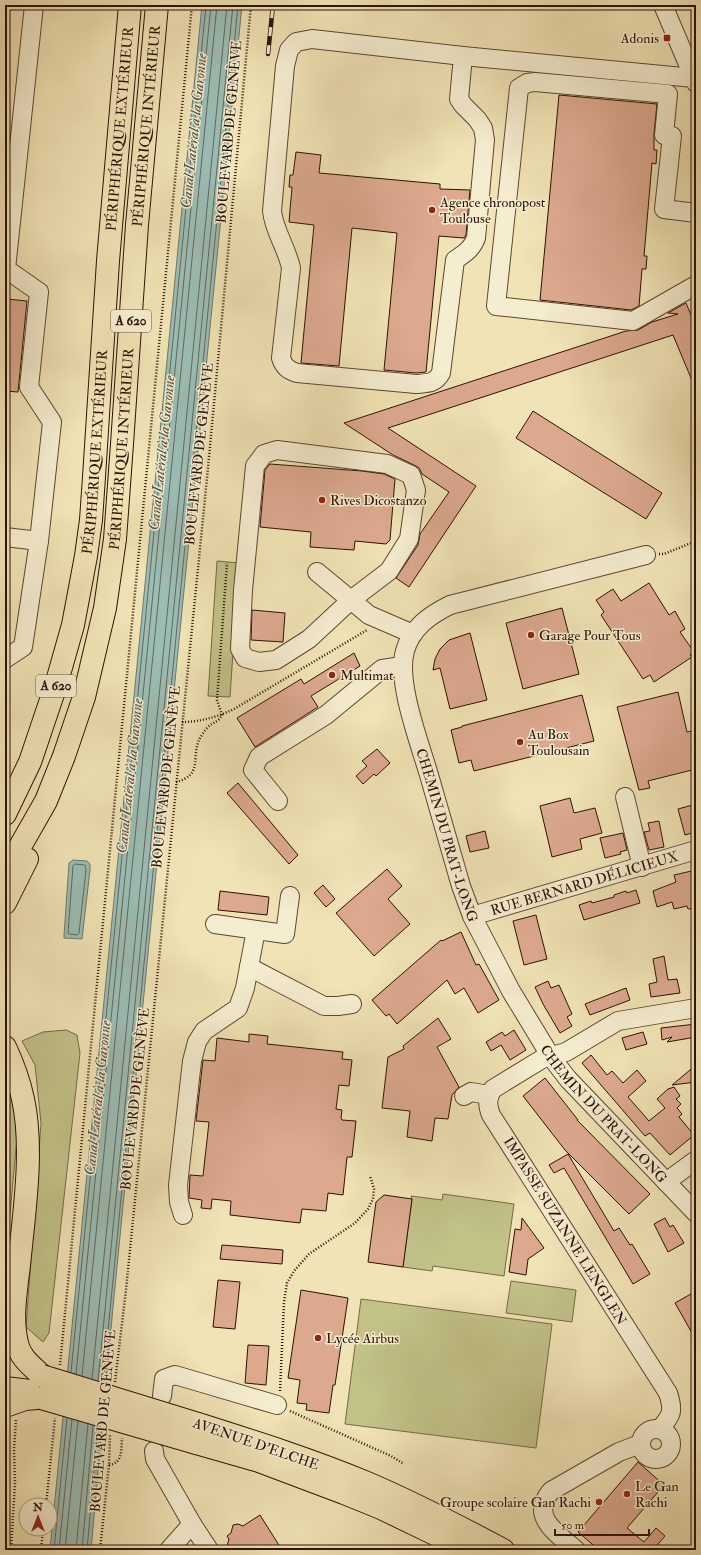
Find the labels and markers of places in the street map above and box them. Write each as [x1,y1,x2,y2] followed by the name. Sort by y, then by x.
[620,30,659,47] place label: Adonis
[662,33,672,43] marker: Adonis
[439,194,546,227] place label: Agence chronopost Toulouse
[427,205,437,215] marker: Agence chronopost Toulouse
[330,492,427,509] place label: Rives Dicostanzo
[317,495,327,505] marker: Rives Dicostanzo
[539,627,641,644] place label: Garage Pour Tous
[526,630,536,640] marker: Garage Pour Tous
[340,667,394,684] place label: Multimat
[327,670,337,680] marker: Multimat
[527,726,590,759] place label: Au Box Toulousain
[515,737,525,747] marker: Au Box Toulousain
[326,1330,399,1348] place label: Lycée Airbus
[313,1333,323,1343] marker: Lycée Airbus
[635,1478,679,1511] place label: Le Gan Rachi
[622,1489,632,1499] marker: Le Gan Rachi
[440,1494,591,1512] place label: Groupe scolaire Gan Rachi
[594,1497,604,1507] marker: Groupe scolaire Gan Rachi

